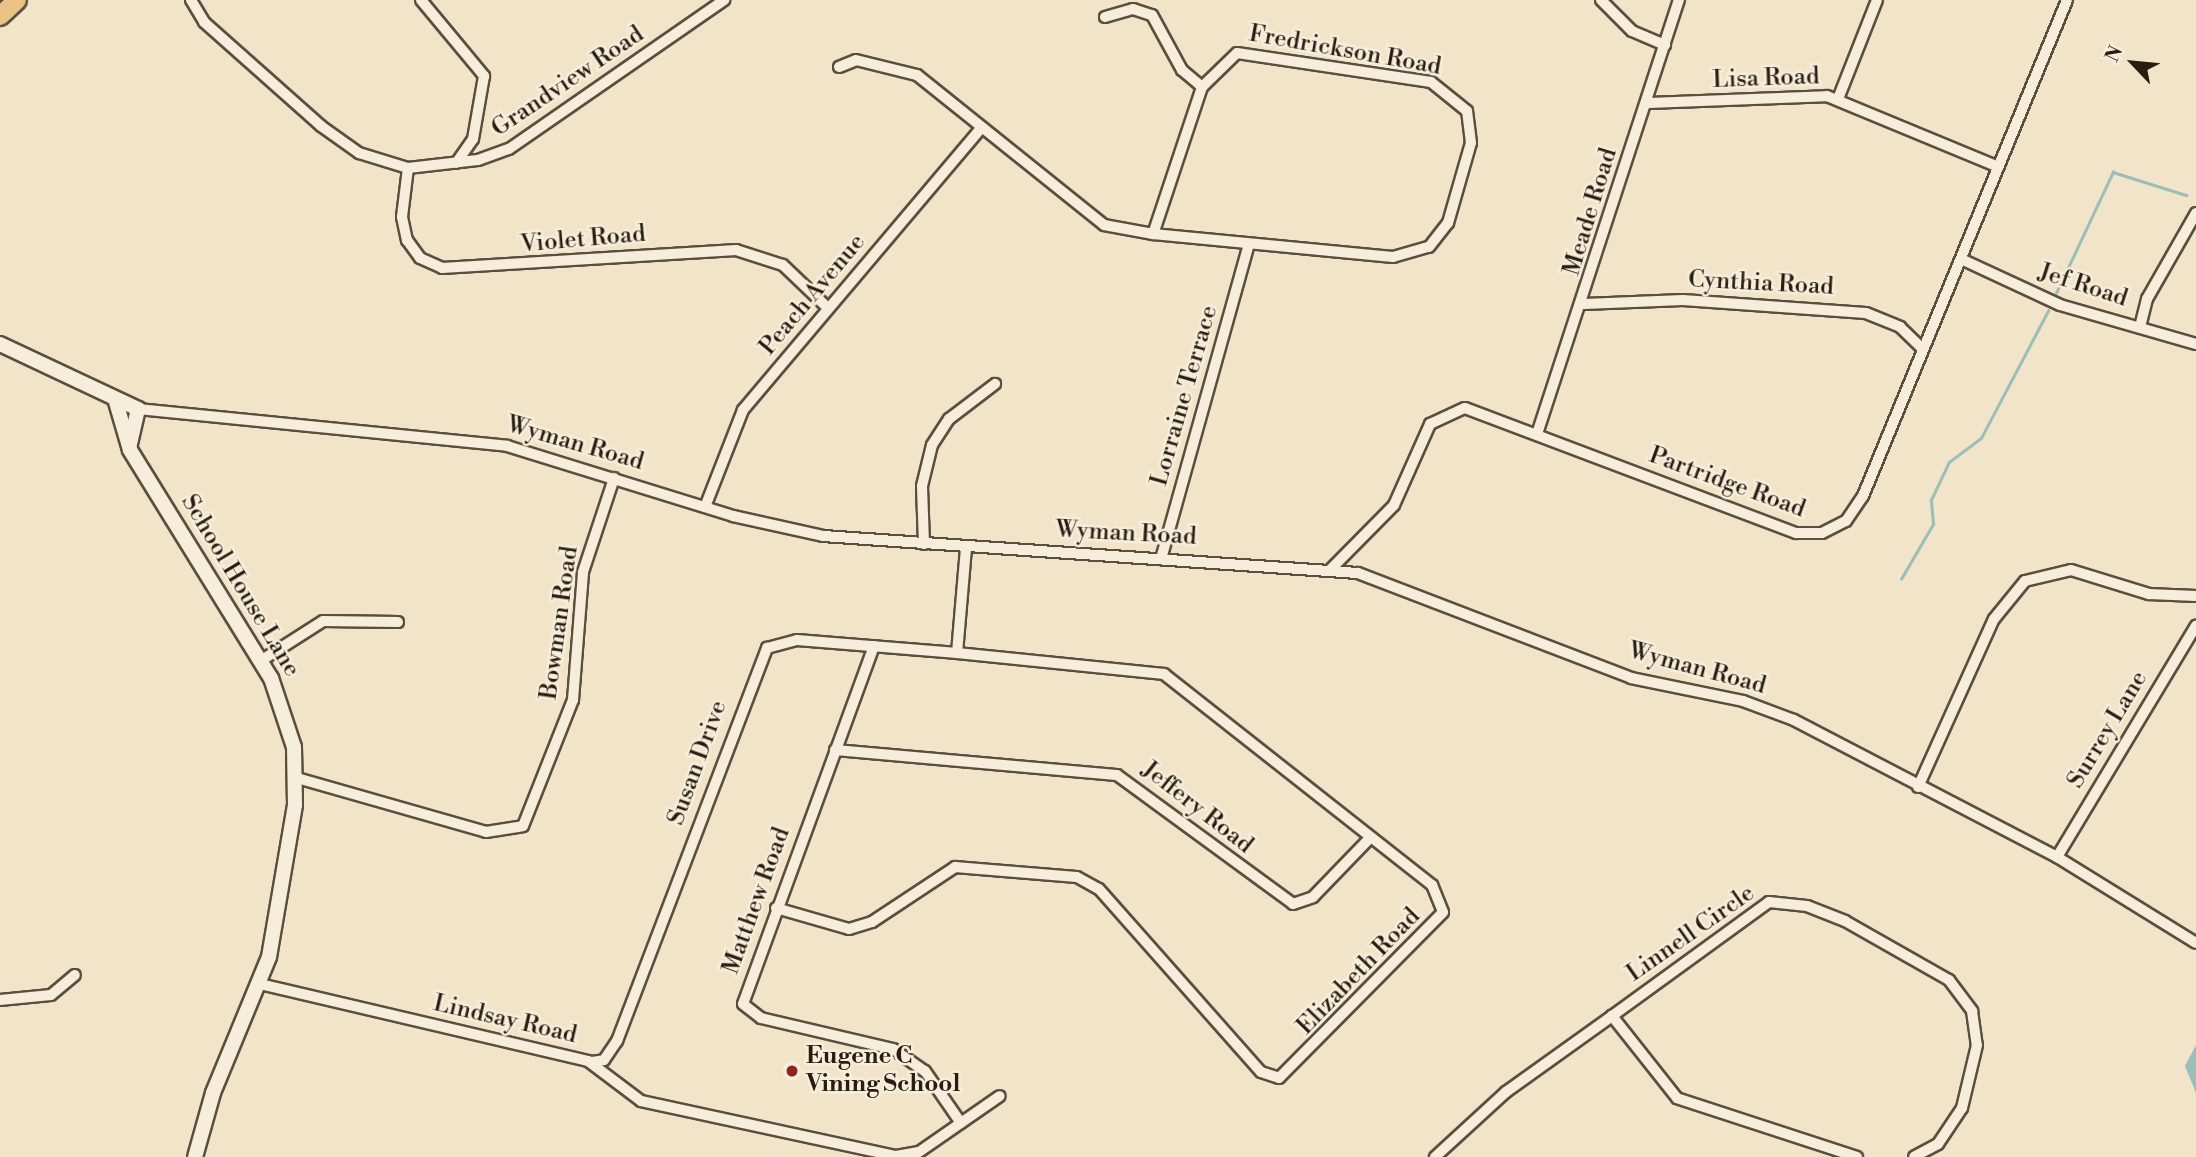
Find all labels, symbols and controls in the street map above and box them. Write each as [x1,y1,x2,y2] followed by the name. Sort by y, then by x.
[486,20,650,144] street label: Grandview Road
[1247,20,1443,82] street label: Fredrickson Road
[2098,28,2168,98] north arrow
[2100,42,2128,66] text: N
[1712,63,1820,95] street label: Lisa Road
[1558,145,1624,279] street label: Meade Road
[519,220,647,260] street label: Violet Road
[754,229,872,361] street label: Peach Avenue
[2035,258,2131,314] street label: Jef Road
[1687,266,1835,302] street label: Cynthia Road
[1145,303,1225,489] street label: Lorraine Terrace
[503,411,647,477] street label: Wyman Road
[1645,441,1809,525] street label: Partridge Road
[174,490,306,682] street label: School House Lane
[1055,516,1197,552] street label: Wyman Road
[535,544,585,702] street label: Bowman Road
[1625,637,1769,701] street label: Wyman Road
[2062,666,2154,794] street label: Surrey Lane
[662,697,734,829] street label: Susan Drive
[1136,756,1258,860] street label: Jeffery Road
[717,824,797,978] street label: Matthew Road
[1622,879,1760,989] street label: Linnell Circle
[1291,903,1427,1041] street label: Elizabeth Road
[430,989,580,1051] street label: Lindsay Road
[806,1043,960,1099] place label: Eugene C Vining School
[784,1063,800,1079] marker: Eugene C Vining School

